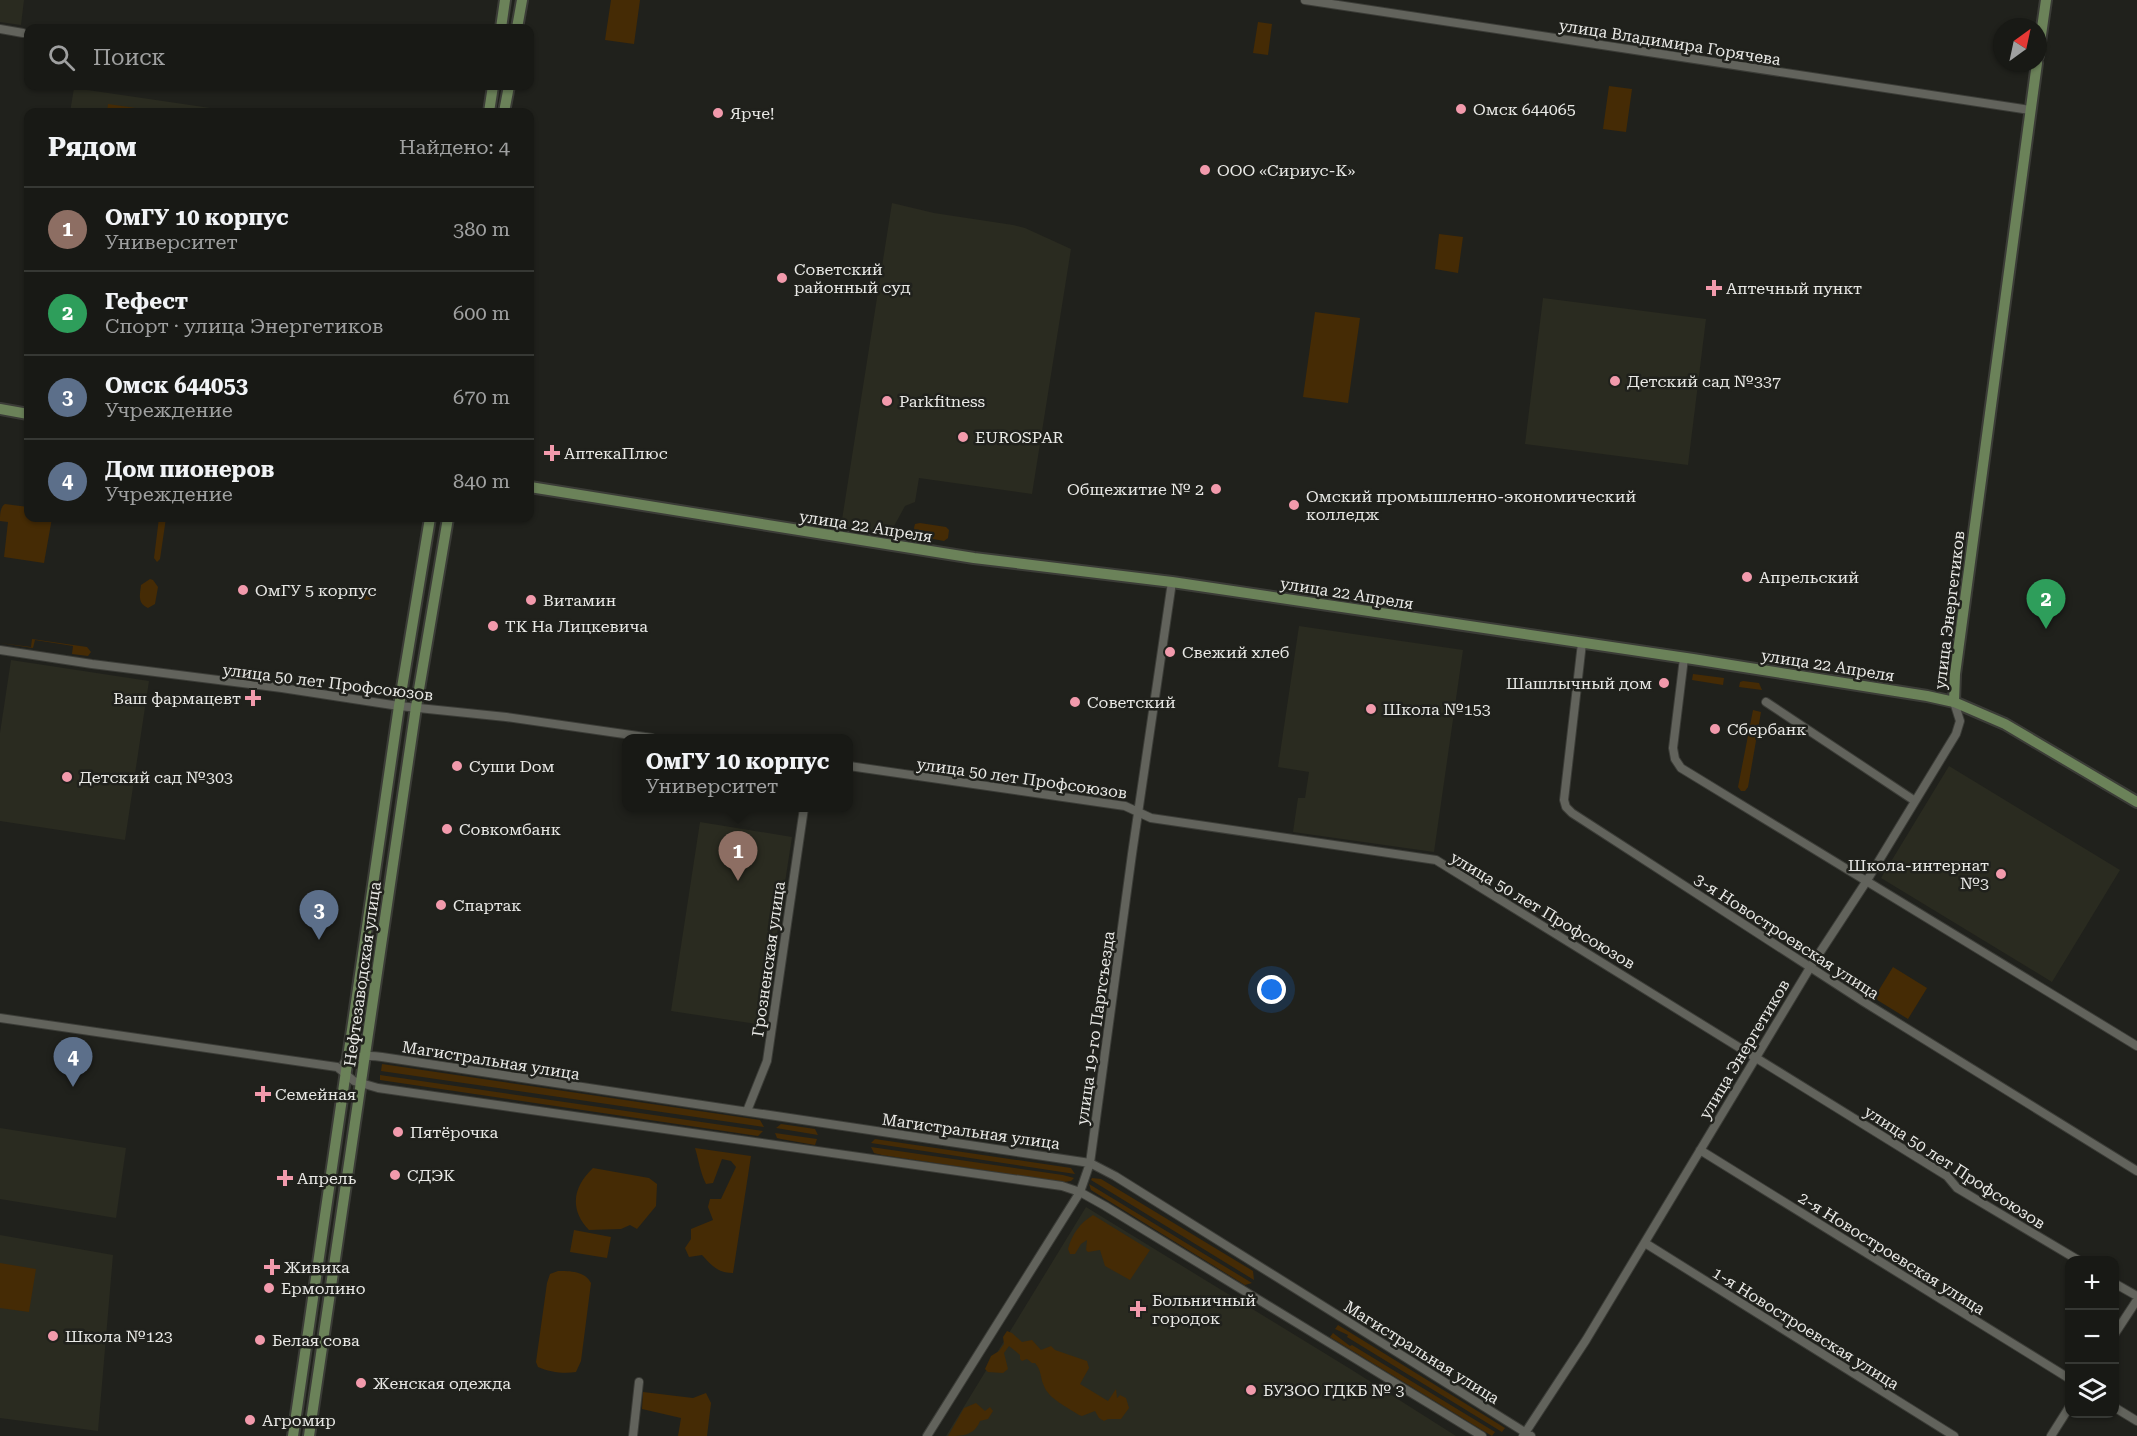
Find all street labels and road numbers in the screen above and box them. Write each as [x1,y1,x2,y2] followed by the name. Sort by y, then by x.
[1558,16,1782,69] street label: улица Владимира Горячева
[798,507,934,546] street label: улица 22 Апреля
[1930,530,1969,690] street label: улица Энергетиков
[1279,574,1415,613] street label: улица 22 Апреля
[1760,646,1896,685] street label: улица 22 Апреля
[221,660,434,705] street label: улица 50 лет Профсоюзов
[916,754,1128,803] street label: улица 50 лет Профсоюзов
[1447,848,1639,973] street label: улица 50 лет Профсоюзов
[1691,869,1883,1004] street label: 3-я Новостроевская улица
[340,880,385,1068] street label: Нефтезаводская улица
[748,880,789,1038] street label: Грозненская улица
[1072,930,1119,1126] street label: улица 19-го Партсъезда
[1695,976,1794,1123] street label: улица Энергетиков
[401,1037,581,1084] street label: Магистральная улица
[1861,1102,2049,1233] street label: улица 50 лет Профсоюзов
[881,1110,1061,1153] street label: Магистральная улица
[1795,1188,1989,1319] street label: 2-я Новостроевская улица
[1709,1263,1903,1394] street label: 1-я Новостроевская улица
[1341,1297,1503,1408] street label: Магистральная улица

